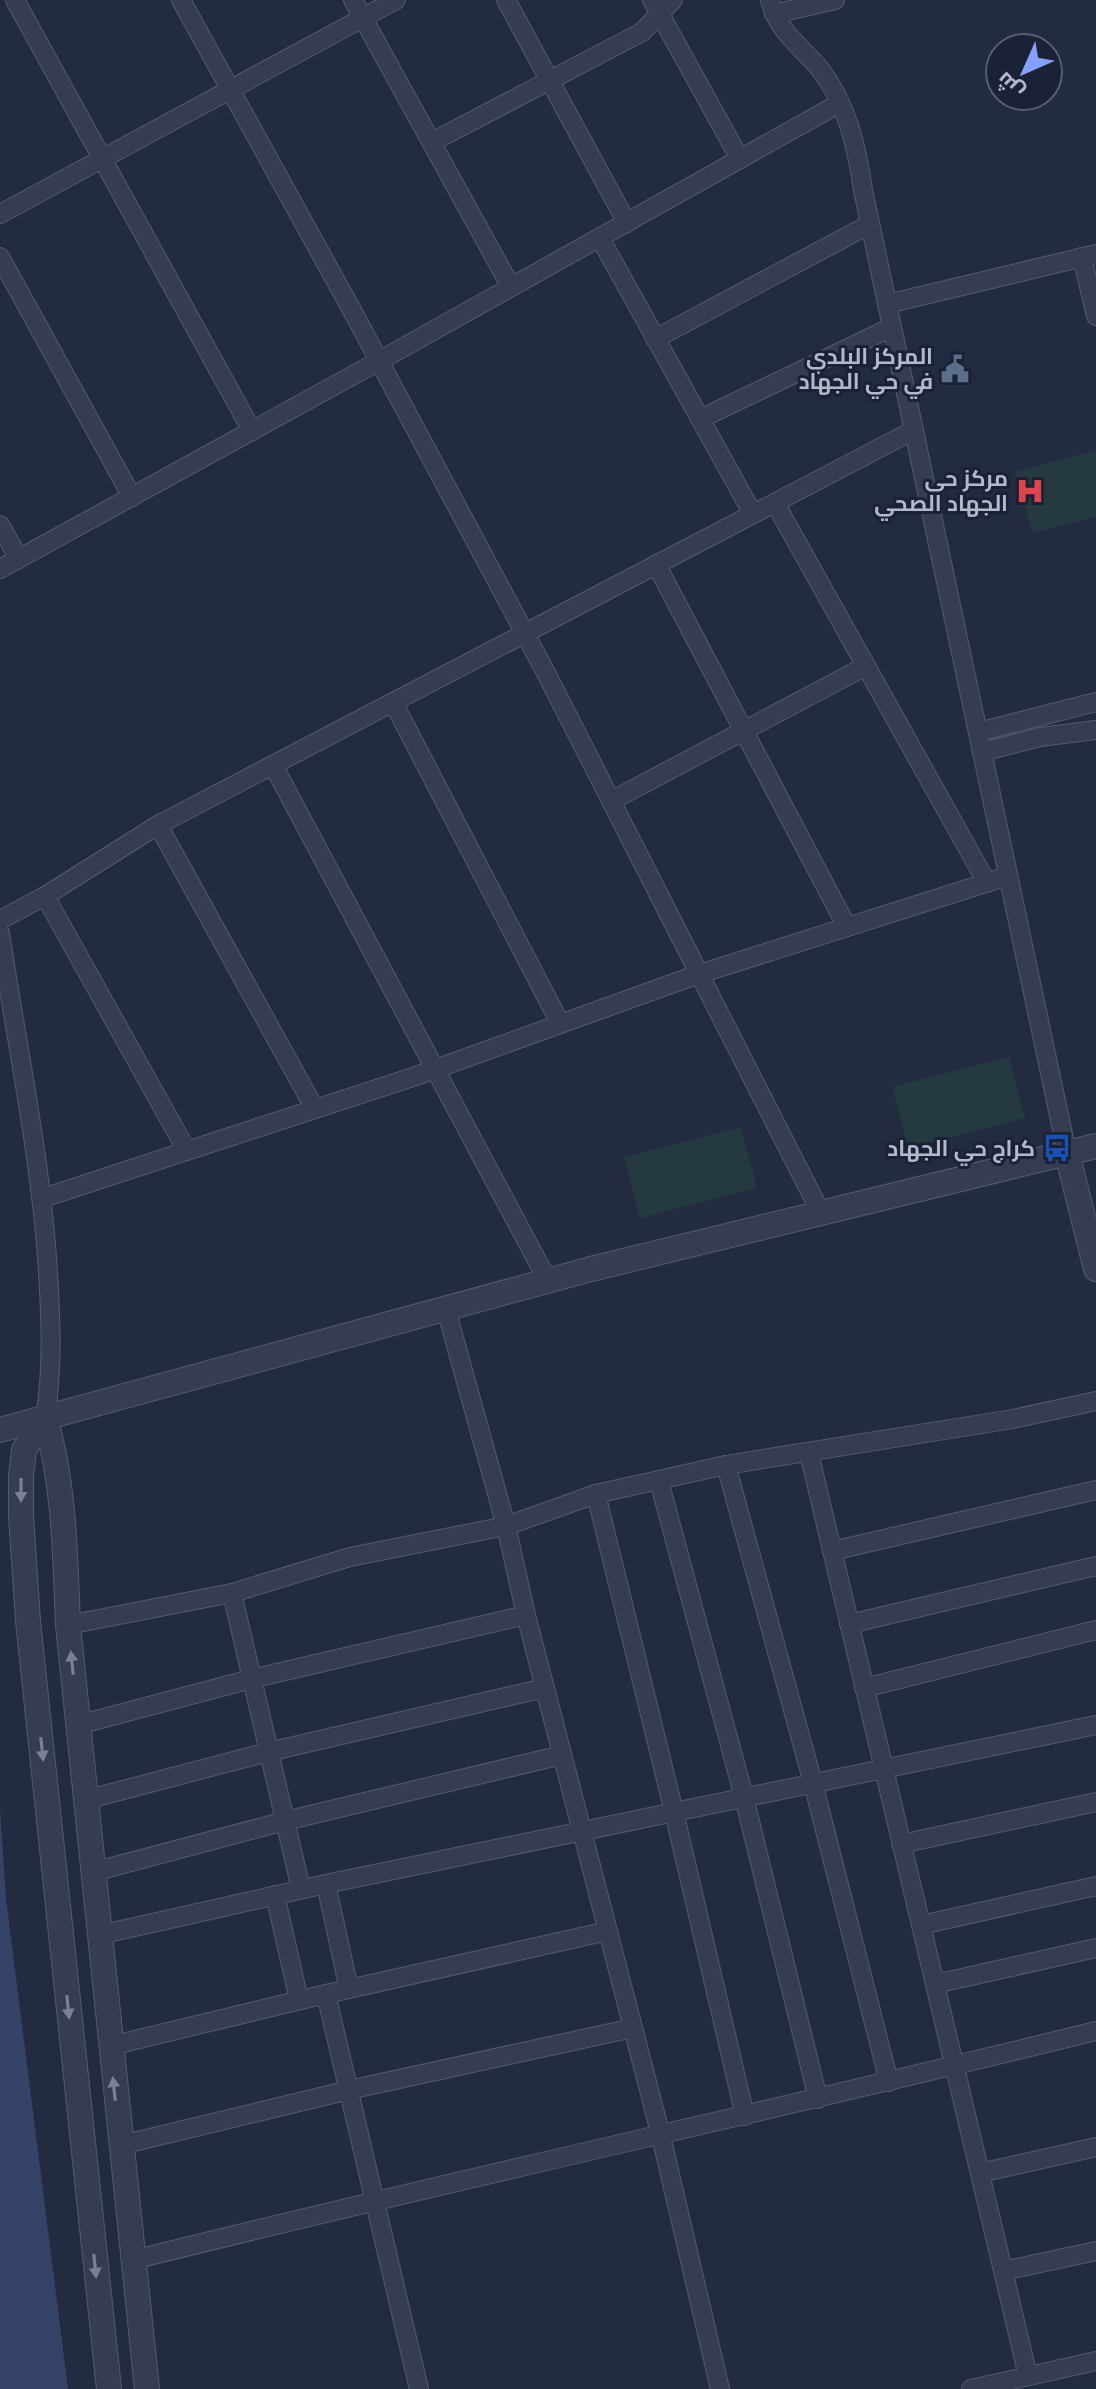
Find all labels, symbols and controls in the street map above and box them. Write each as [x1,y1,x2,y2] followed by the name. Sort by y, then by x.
[984,32,1064,112] north arrow
[991,66,1030,105] text: ش
[799,343,933,399] place label: المركز البلدي في حي الجهاد
[940,354,970,384] public building icon: المركز البلدي في حي الجهاد
[874,465,1008,521] place label: مركز حي الجهاد الصحي
[1015,476,1045,506] hospital icon: مركز حي الجهاد الصحي
[1042,1133,1072,1163] bus stop icon: كراج حي الجهاد
[887,1135,1035,1166] place label: كراج حي الجهاد
[15,1478,27,1503] one-way arrow
[65,1650,78,1675] one-way arrow
[36,1737,49,1762] one-way arrow
[62,1995,75,2020] one-way arrow
[108,2076,121,2101] one-way arrow
[89,2254,102,2279] one-way arrow

